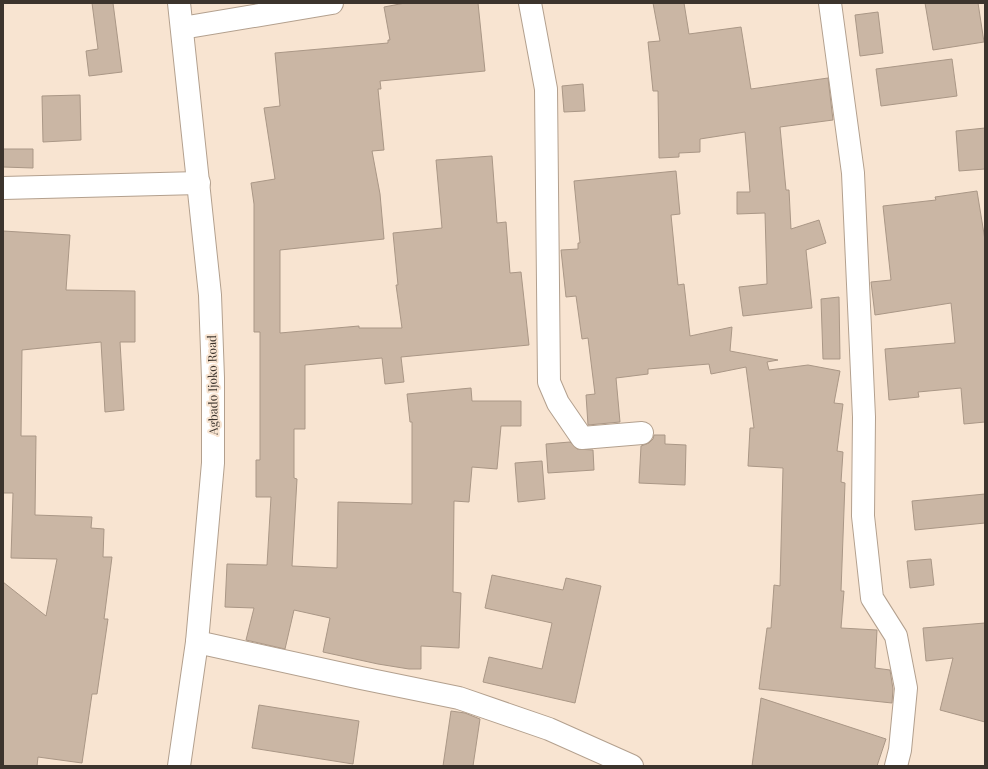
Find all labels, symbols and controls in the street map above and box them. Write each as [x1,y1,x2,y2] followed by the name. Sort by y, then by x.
[203,335,221,436] street label: Agbado Ijoko Road

